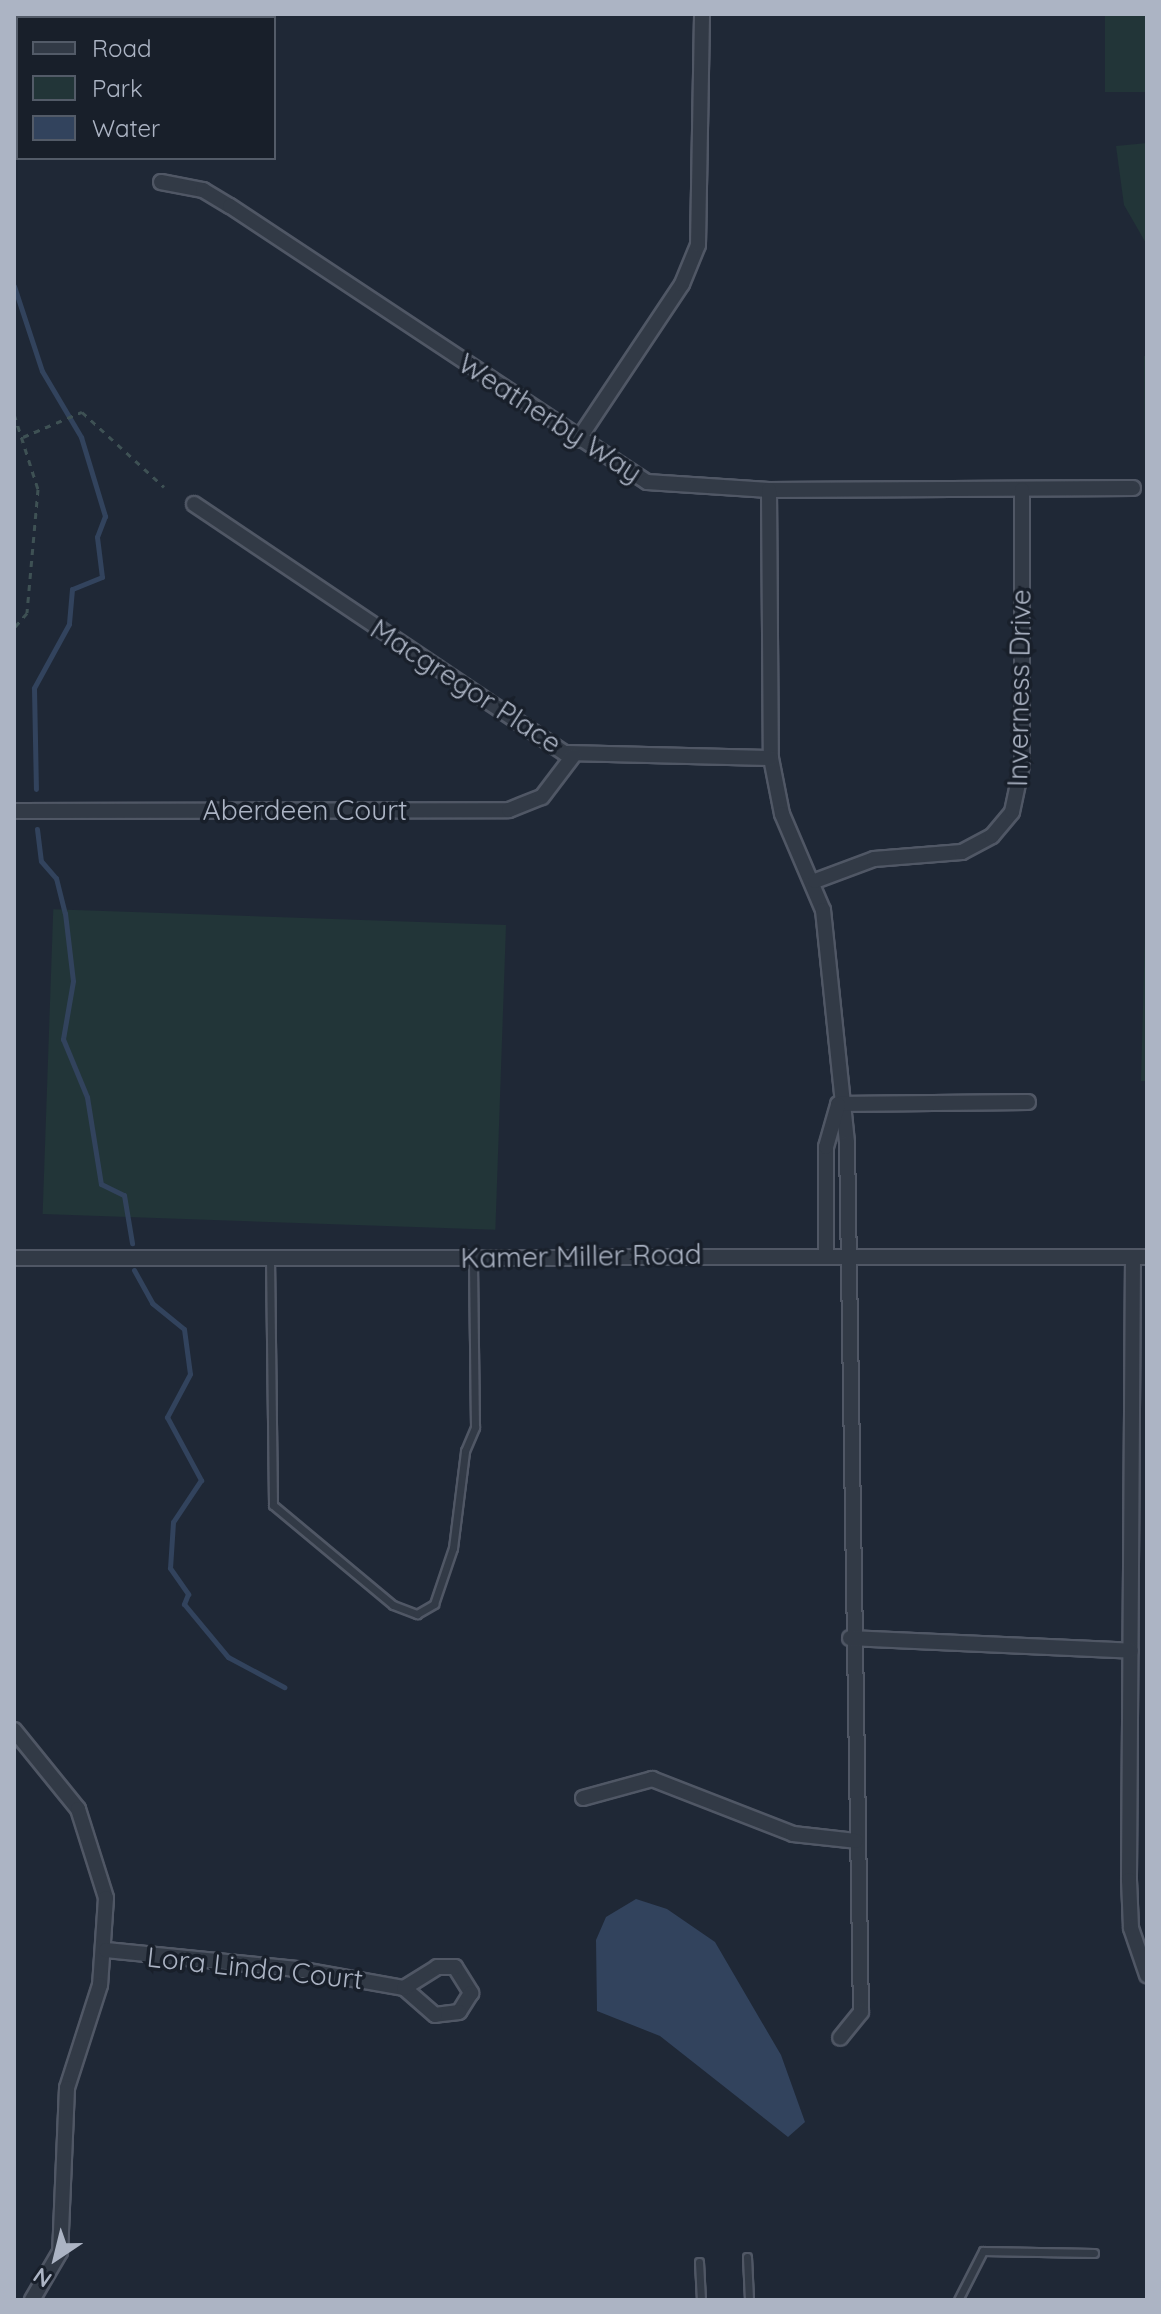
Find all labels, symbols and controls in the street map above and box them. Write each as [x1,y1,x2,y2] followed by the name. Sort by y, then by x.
[16,16,276,160] legend
[92,33,152,63] text: Road
[92,73,143,103] text: Park
[92,113,160,143] text: Water
[452,346,648,490] street label: Weatherby Way
[1000,589,1038,787] street label: Inverness Drive
[364,612,568,760] street label: Macgregor Place
[203,793,407,827] street label: Aberdeen Court
[460,1237,702,1275] street label: Kamer Miller Road
[145,1940,365,1996] street label: Lora Linda Court
[16,2218,96,2298] north arrow
[28,2262,57,2294] text: N

